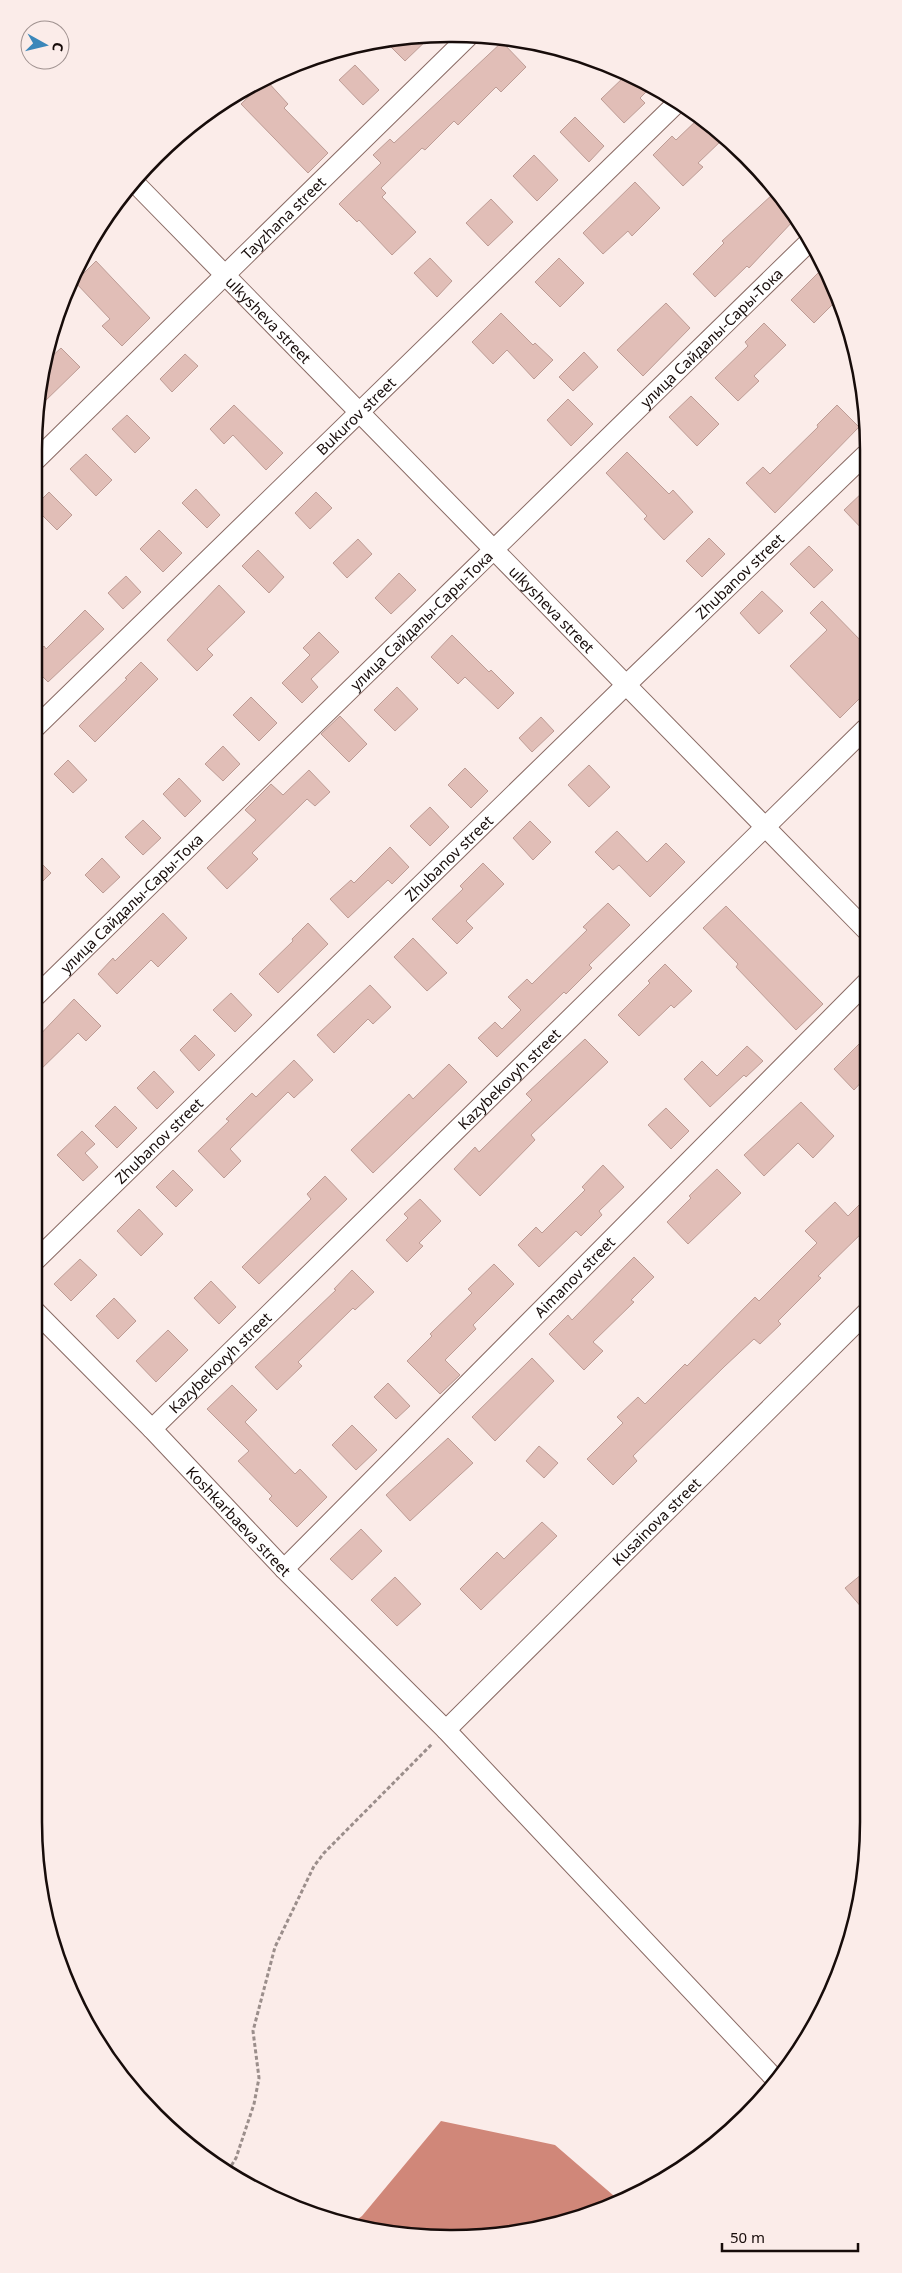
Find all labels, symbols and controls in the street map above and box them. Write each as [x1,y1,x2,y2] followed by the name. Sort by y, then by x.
[20,20,70,70] north arrow
[48,41,68,53] text: С
[237,172,330,264] street label: Tayzhana street
[636,263,787,411] street label: улица Сайдалы-Сары-Тока
[222,272,316,368] street label: ulkysheva street
[312,372,400,459] street label: Bukurov street
[691,528,788,623] street label: Zhubanov street
[346,546,497,694] street label: улица Сайдалы-Сары-Тока
[505,561,599,657] street label: ulkysheva street
[400,810,497,905] street label: Zhubanov street
[56,829,207,977] street label: улица Сайдалы-Сары-Тока
[453,1023,565,1134] street label: Kazybekovyh street
[110,1093,207,1188] street label: Zhubanov street
[530,1231,619,1321] street label: Aimanov street
[164,1307,276,1417] street label: Kazybekovyh street
[182,1462,296,1581] street label: Koshkarbaeva street
[608,1473,705,1570] street label: Kusainova street
[722,2220,858,2252] scale bar
[730,2227,765,2247] text: 50 m

